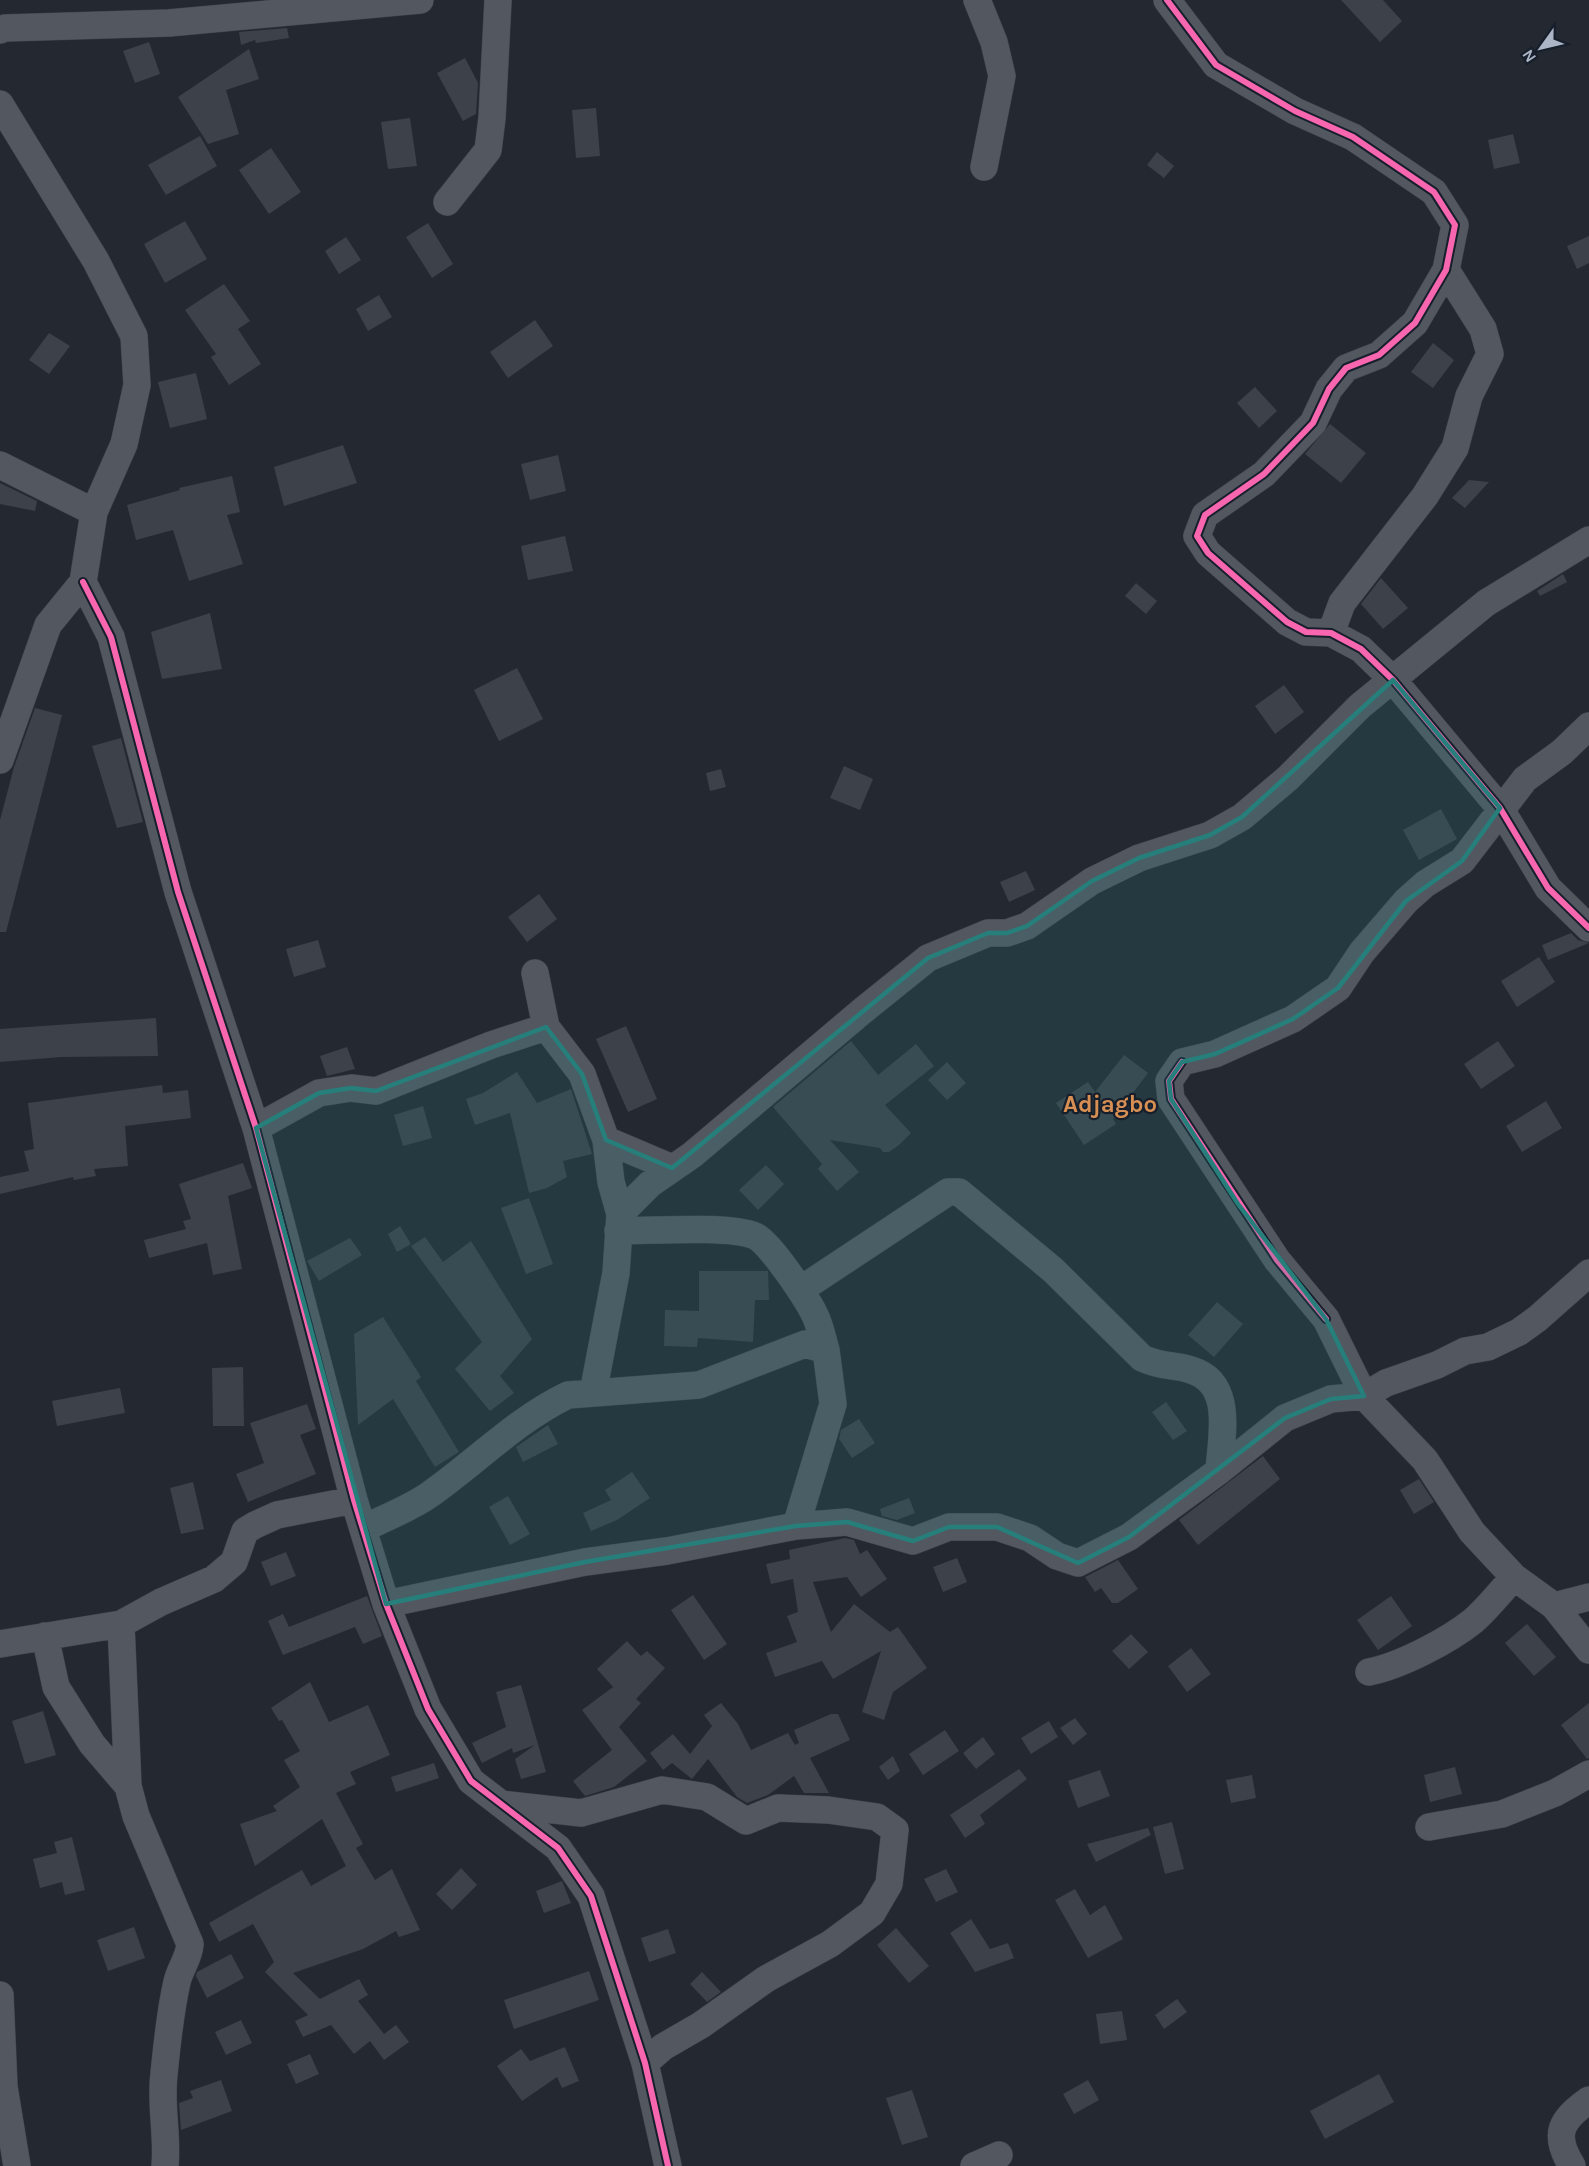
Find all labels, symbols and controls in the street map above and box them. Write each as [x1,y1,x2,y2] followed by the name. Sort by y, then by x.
[1511,18,1571,78] north arrow
[1518,46,1540,66] text: N
[1063,1090,1157,1118] district label: Adjagbo

